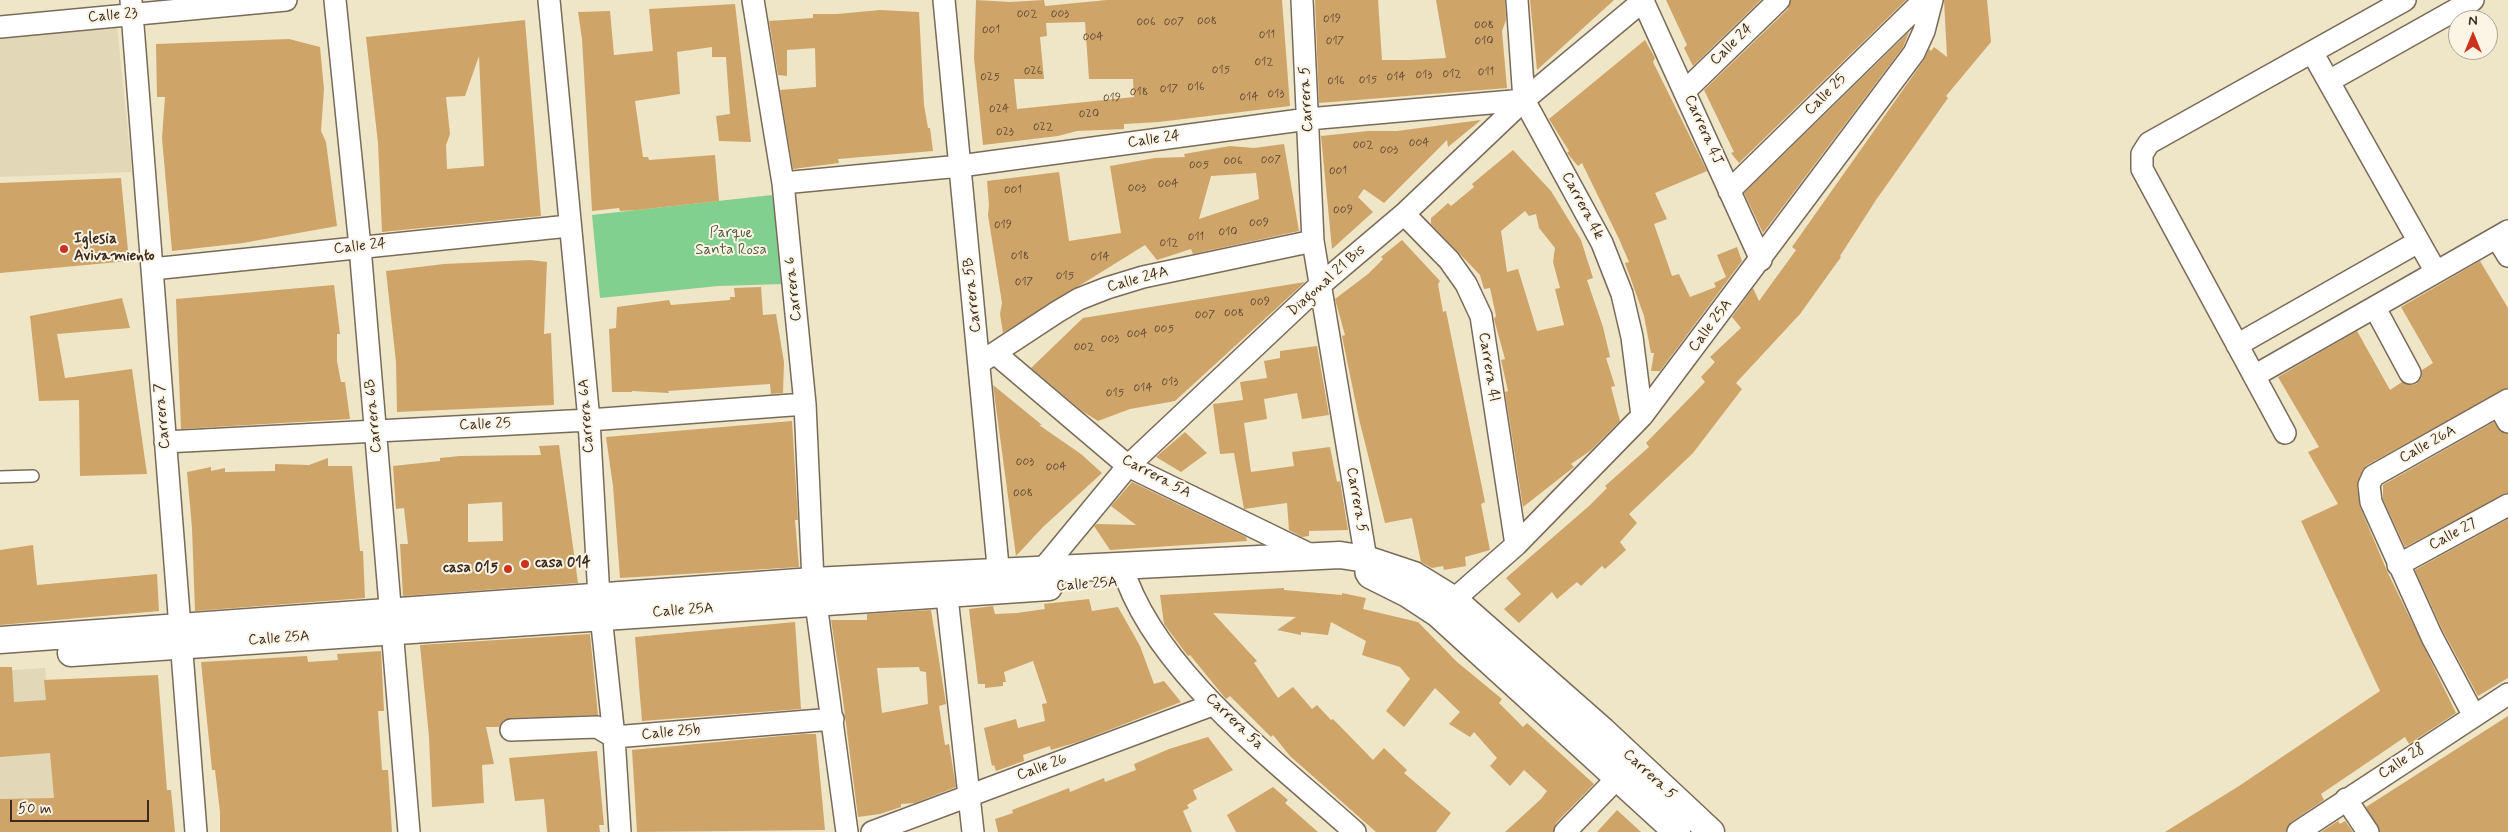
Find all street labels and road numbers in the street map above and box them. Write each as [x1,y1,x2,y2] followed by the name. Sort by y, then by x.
[87,5,139,27] street label: Calle 23
[1707,20,1757,70] street label: Calle 24
[1296,65,1318,133] street label: Carrera 5
[1801,70,1851,120] street label: Calle 25
[1680,92,1726,168] street label: Carrera 4J
[1127,127,1181,153] street label: Calle 24
[1557,169,1607,243] street label: Carrera 4k
[333,235,387,259] street label: Calle 24
[1284,241,1370,321] street label: Diagonal 21 Bis
[782,256,806,322] street label: Carrera 6
[960,256,986,334] street label: Carrera 5B
[1105,263,1171,297] street label: Calle 24A
[1685,296,1737,356] street label: Calle 25A
[1474,331,1502,403] street label: Carrera 4l
[362,378,386,454] street label: Carrera 6B
[575,378,599,454] street label: Carrera 6A
[151,382,175,450] street label: Carrera 7
[459,415,511,435] street label: Calle 25
[2397,422,2459,468] street label: Calle 26A
[1118,451,1194,503] street label: Carrera 5A
[1341,466,1371,534] street label: Carrera 5
[2426,515,2480,555] street label: Calle 27
[1056,574,1118,596] street label: Calle 25A
[652,600,714,622] street label: Calle 25A
[248,628,310,650] street label: Calle 25A
[1201,690,1267,754] street label: Carrera 5a
[641,721,701,745] street label: Calle 25b
[2375,740,2429,784] street label: Calle 28
[1619,746,1679,804] street label: Carrera 5
[1015,751,1069,785] street label: Calle 26

